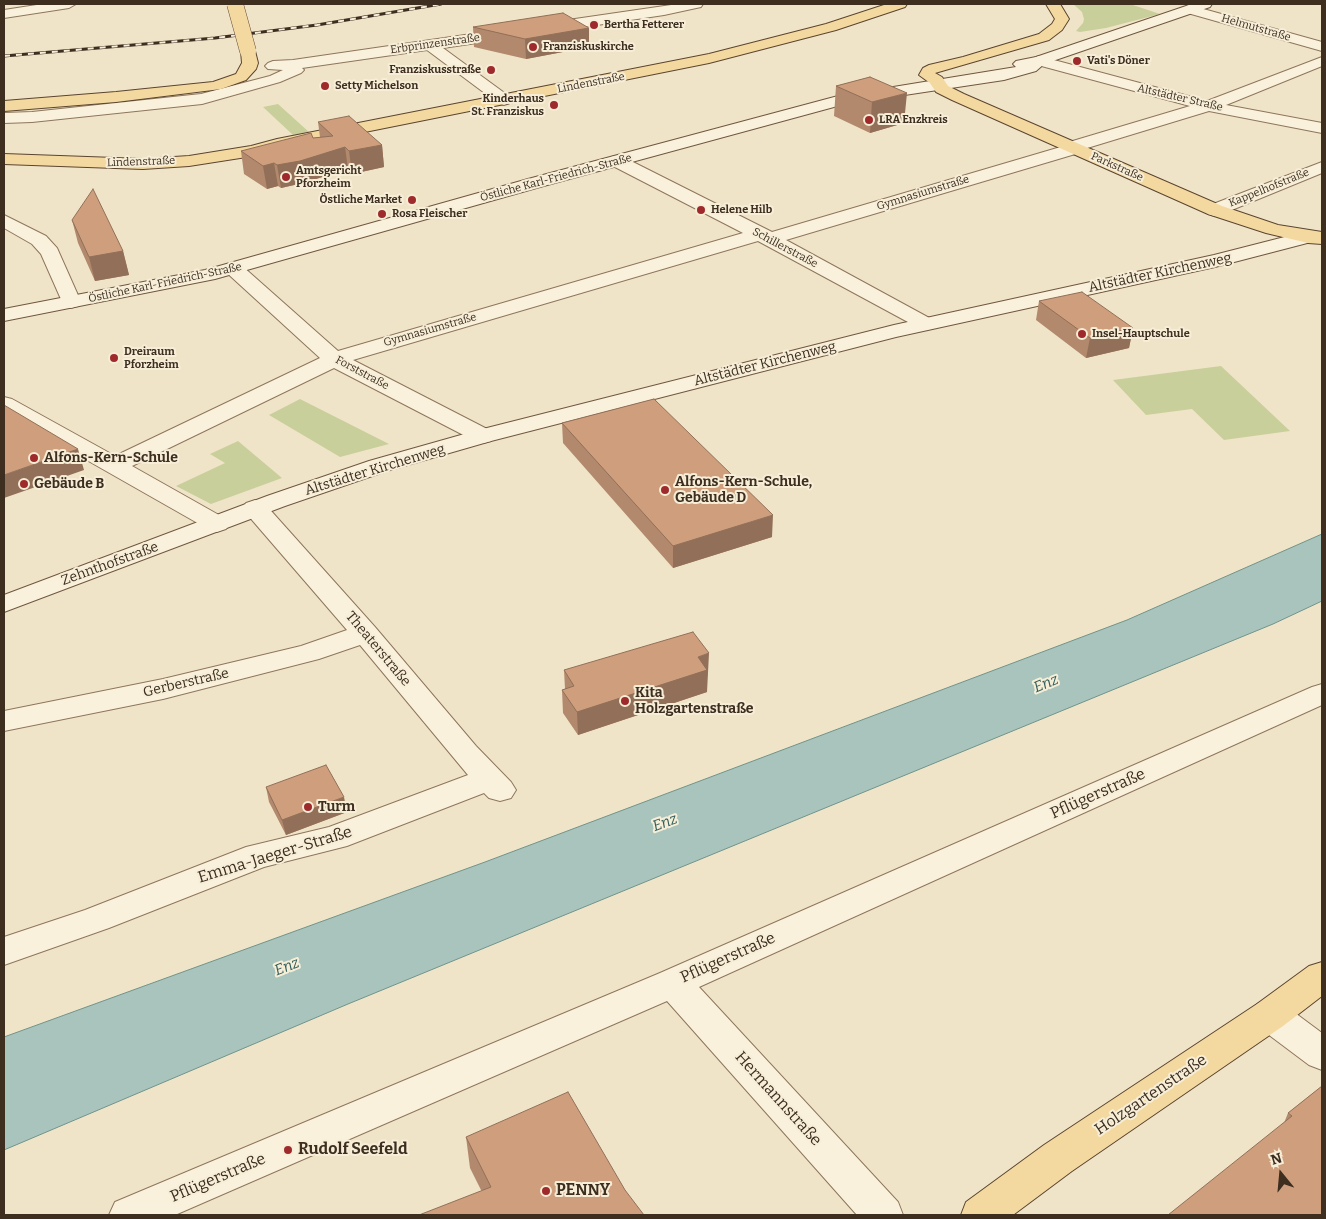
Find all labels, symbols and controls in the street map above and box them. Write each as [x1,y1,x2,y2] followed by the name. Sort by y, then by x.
[1220,12,1292,44] street label: Helmutstraße
[604,18,684,32] place label: Bertha Fetterer
[588,19,600,31] marker: Bertha Fetterer
[389,31,481,57] street label: Erbprinzenstraße
[543,40,634,54] place label: Franziskuskirche
[527,41,539,53] marker: Franziskuskirche
[1087,54,1150,68] place label: Vati's Döner
[1071,55,1083,67] marker: Vati's Döner
[389,63,481,77] place label: Franziskusstraße
[485,64,497,76] marker: Franziskusstraße
[556,70,626,96] street label: Lindenstraße
[335,79,418,93] place label: Setty Michelson
[319,80,331,92] marker: Setty Michelson
[1136,82,1224,114] street label: Altstädter Straße
[471,92,544,118] place label: Kinderhaus St. Franziskus
[548,99,560,111] marker: Kinderhaus St. Franziskus
[879,113,948,127] place label: LRA Enzkreis
[863,114,875,126] marker: LRA Enzkreis
[1089,150,1145,184] street label: Parkstraße
[479,151,633,205] street label: Östliche Karl-Friedrich-Straße
[107,154,175,170] street label: Lindenstraße
[296,164,362,190] place label: Amtsgericht Pforzheim
[1227,166,1311,210] street label: Kappelhofstraße
[280,171,292,183] marker: Amtsgericht Pforzheim
[875,173,971,213] street label: Gymnasiumstraße
[320,193,402,207] place label: Östliche Market
[406,194,418,206] marker: Östliche Market
[711,203,772,217] place label: Helene Hilb
[695,204,707,216] marker: Helene Hilb
[392,207,467,221] place label: Rosa Fleischer
[376,208,388,220] marker: Rosa Fleischer
[750,225,820,271] street label: Schillerstraße
[1087,250,1233,296] street label: Altstädter Kirchenweg
[87,260,243,306] street label: Östliche Karl-Friedrich-Straße
[382,310,478,350] street label: Gymnasiumstraße
[1092,327,1190,341] place label: Insel-Hauptschule
[1076,328,1088,340] marker: Insel-Hauptschule
[692,338,838,390] street label: Altstädter Kirchenweg
[124,345,179,371] place label: Dreiraum Pforzheim
[108,352,120,364] marker: Dreiraum Pforzheim
[333,353,391,393] street label: Forststraße
[303,441,447,499] street label: Altstädter Kirchenweg
[44,450,178,466] place label: Alfons-Kern-Schule
[28,452,40,464] marker: Alfons-Kern-Schule
[675,474,812,507] place label: Alfons-Kern-Schule, Gebäude D
[34,476,104,492] place label: Gebäude B
[18,478,30,490] marker: Gebäude B
[659,484,671,496] marker: Alfons-Kern-Schule, Gebäude D
[59,539,161,589] street label: Zehnthofstraße
[342,608,414,690] street label: Theaterstraße
[142,665,230,701] street label: Gerberstraße
[1031,671,1061,697] water label: Enz
[635,685,754,718] place label: Kita Holzgartenstraße
[619,695,631,707] marker: Kita Holzgartenstraße
[1048,765,1148,823] street label: Pflügerstraße
[318,799,355,815] place label: Turm
[302,801,314,813] marker: Turm
[650,810,680,836] water label: Enz
[196,822,354,888] street label: Emma-Jaeger-Straße
[678,929,778,987] street label: Pflügerstraße
[272,954,302,980] water label: Enz
[731,1048,825,1150] street label: Hermannstraße
[1091,1050,1211,1140] street label: Holzgartenstraße
[298,1140,408,1160] place label: Rudolf Seefeld
[282,1144,294,1156] marker: Rudolf Seefeld
[167,1149,269,1207] street label: Pflügerstraße
[1256,1149,1306,1199] north arrow
[1269,1149,1284,1169] text: N
[556,1181,610,1201] place label: PENNY
[540,1185,552,1197] marker: PENNY

